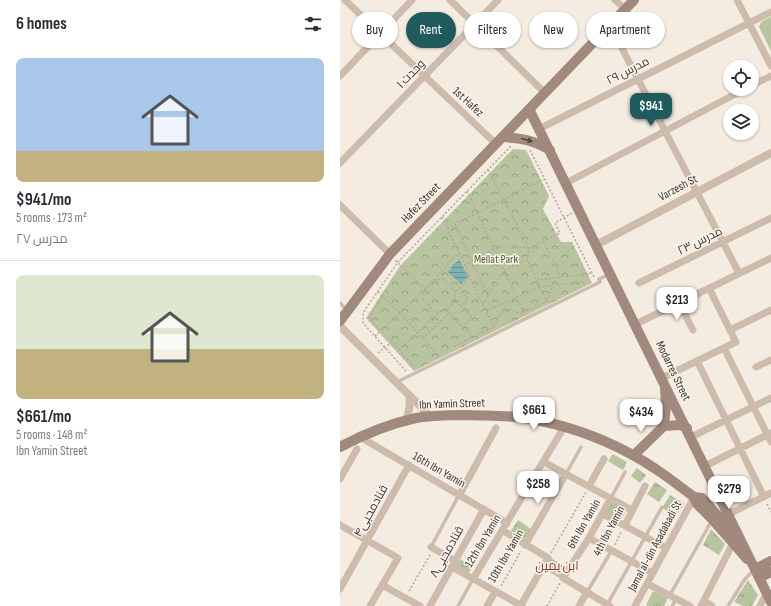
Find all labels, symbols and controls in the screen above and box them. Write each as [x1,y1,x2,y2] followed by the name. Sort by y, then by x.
[352,12,398,48] chip: Buy
[406,12,456,48] chip: Rent
[464,12,521,48] chip: Filters
[529,12,578,48] chip: New
[586,12,665,48] chip: Apartment
[302,13,324,35] icon: filters
[16,14,67,34] text: 6 homes
[604,54,652,88] street label: مدرس ۲۹
[394,56,428,92] street label: وحدت ۱
[723,60,759,140] map controls
[723,60,759,96] button: locate
[134,84,206,156] icon: home
[449,84,487,121] street label: 1st Hafez
[627,93,675,127] pin: $941
[639,98,663,114] text: $941
[723,104,759,140] button: layers
[521,137,533,143] one-way arrow
[656,171,700,205] street label: Varzesh St
[398,179,444,226] street label: Hafez Street
[16,190,71,210] text: $941/mo
[16,210,87,226] text: 5 rooms · 173 m²
[675,224,725,258] street label: مدرس ۲۳
[16,231,68,247] text: مدرس ۲۷
[474,252,518,267] park label: Mellat Park
[653,287,701,321] pin: $213
[665,292,689,308] text: $213
[134,301,206,373] icon: home
[652,339,694,404] street label: Modarres Street
[419,395,486,413] street label: Ibn Yamin Street
[510,397,558,431] pin: $661
[617,399,665,433] pin: $434
[522,402,546,418] text: $661
[629,404,653,420] text: $434
[16,407,71,427] text: $661/mo
[16,427,88,443] text: 5 rooms · 148 m²
[16,443,87,459] text: Ibn Yamin Street
[410,449,468,491] street label: 16th Ibn Yamin
[514,471,562,505] pin: $258
[526,476,550,492] text: $258
[705,476,753,510] pin: $279
[717,481,741,497] text: $279
[351,482,391,540] street label: قنادمحبی۴
[564,497,604,551] street label: 6th Ibn Yamin
[624,498,685,595] street label: Jamal al-din Asadabadi St
[590,503,628,559] street label: 4th Ibn Yamin
[461,512,505,570] street label: 12th Ibn Yamin
[427,524,467,580] street label: قنادمحبی۸
[485,527,527,585] street label: 10th Ibn Yamin
[535,558,579,574] district label: ابن یمین

